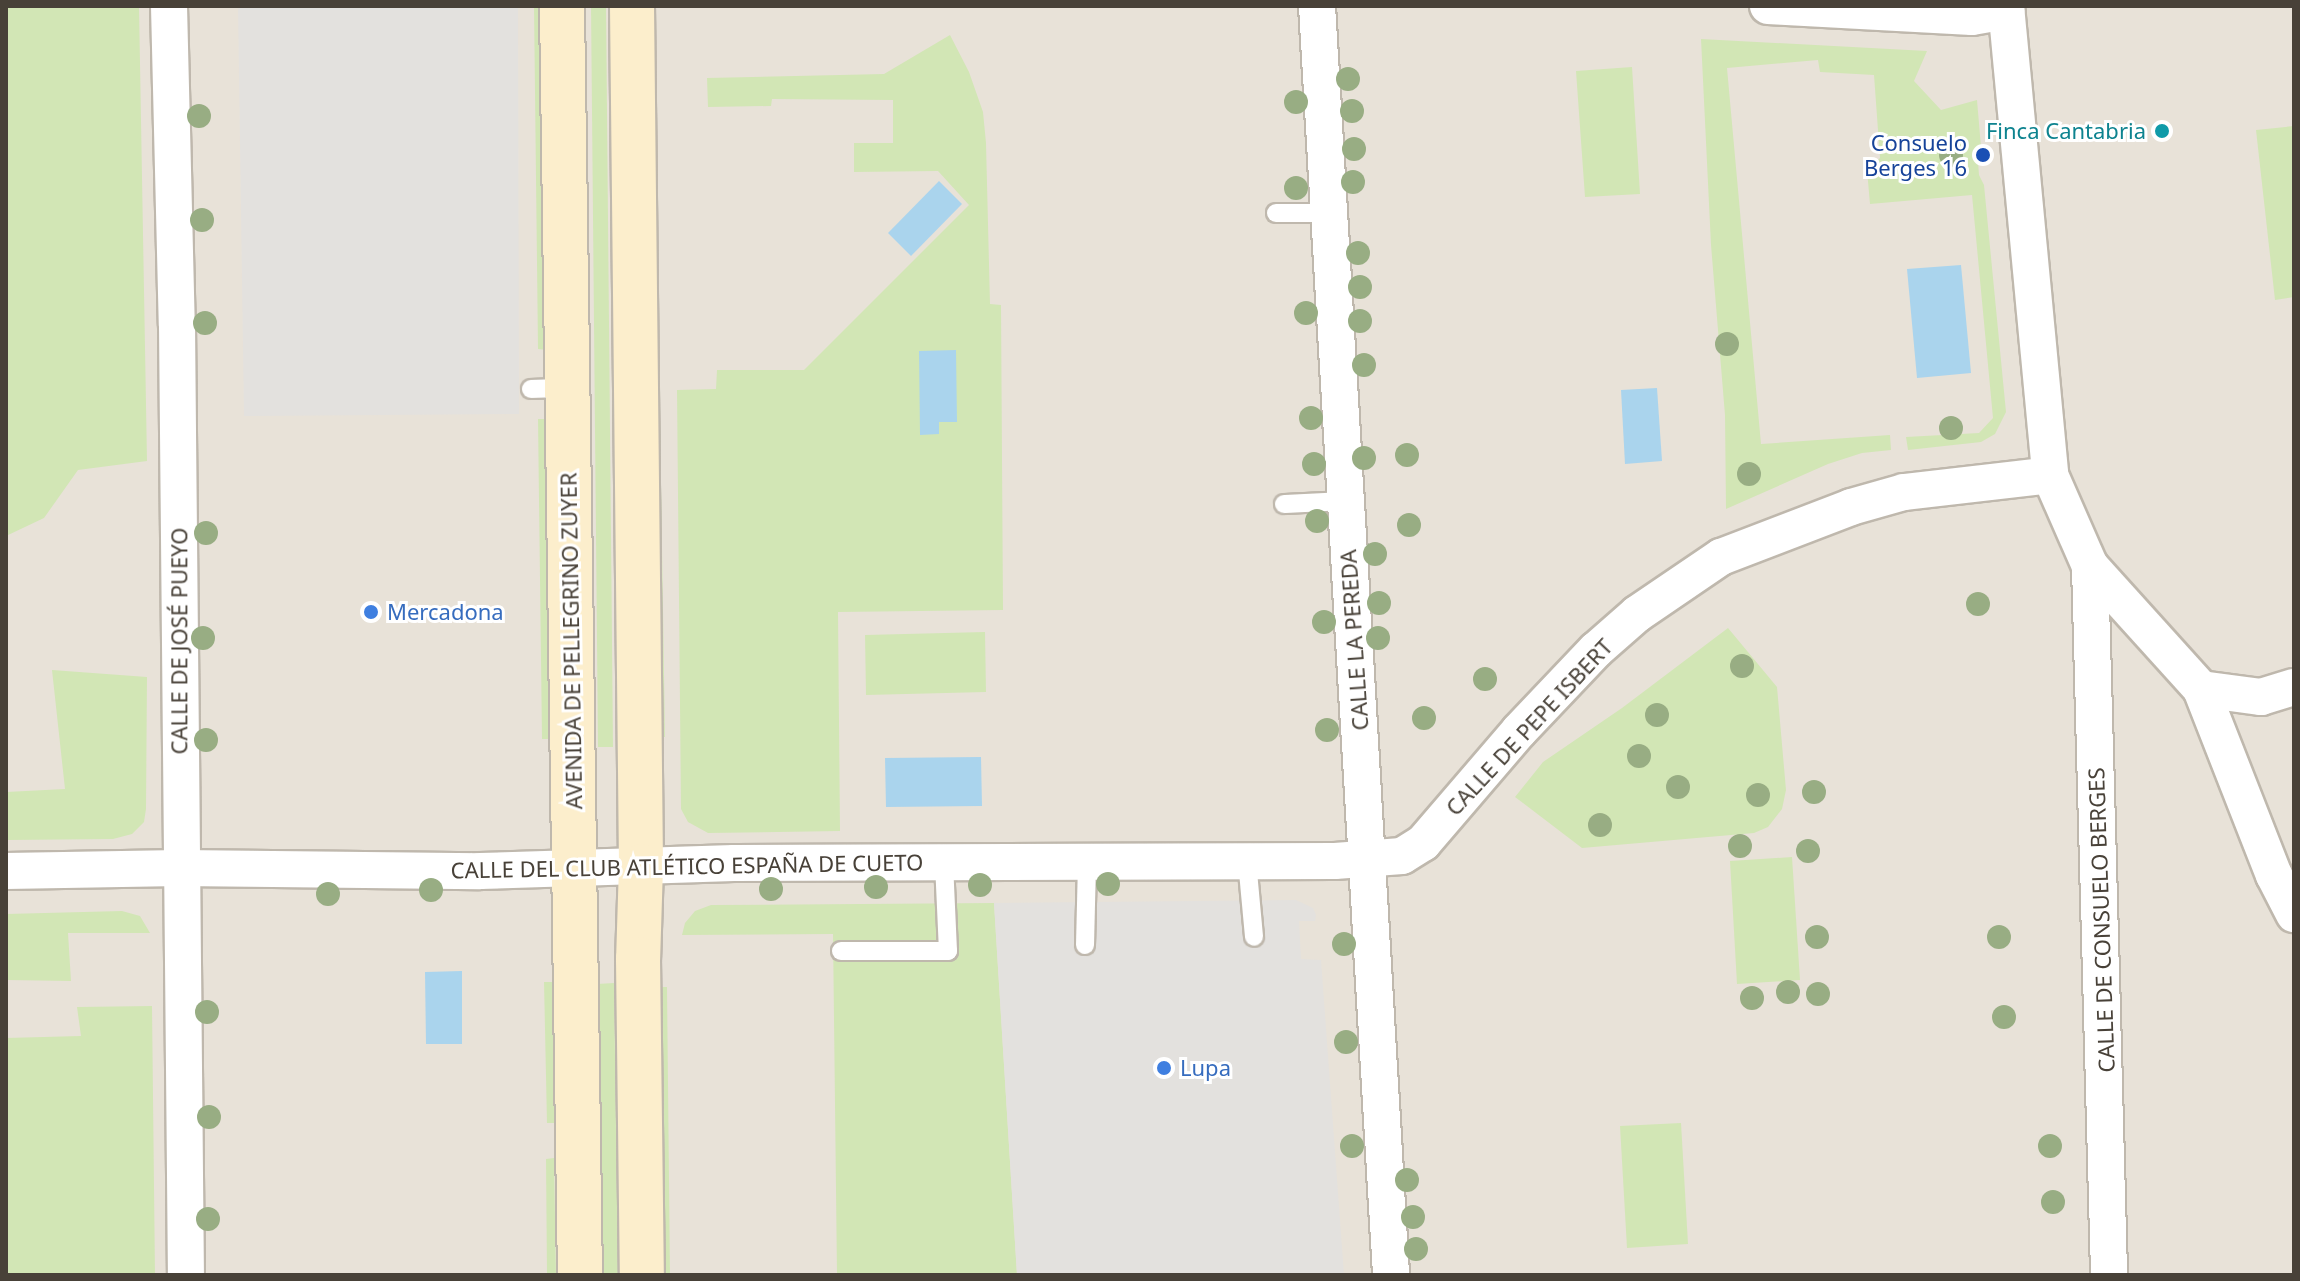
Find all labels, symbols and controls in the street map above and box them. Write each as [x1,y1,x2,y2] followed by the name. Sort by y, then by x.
[1986,118,2146,144] place label: Finca Cantabria
[2153,122,2171,140] marker: Finca Cantabria
[1864,129,1967,180] place label: Consuelo Berges 16
[1974,146,1992,164] marker: Consuelo Berges 16
[555,472,587,810] street label: AVENIDA DE PELLEGRINO ZUYER
[166,527,192,755] street label: CALLE DE JOSÉ PUEYO
[1335,549,1373,731] street label: CALLE LA PEREDA
[387,599,504,625] place label: Mercadona
[362,603,380,621] marker: Mercadona
[1440,633,1618,821] street label: CALLE DE PEPE ISBERT
[2082,767,2120,1073] street label: CALLE DE CONSUELO BERGES
[450,849,924,883] street label: CALLE DEL CLUB ATLÉTICO ESPAÑA DE CUETO
[1180,1055,1231,1081] place label: Lupa
[1155,1059,1173,1077] marker: Lupa

